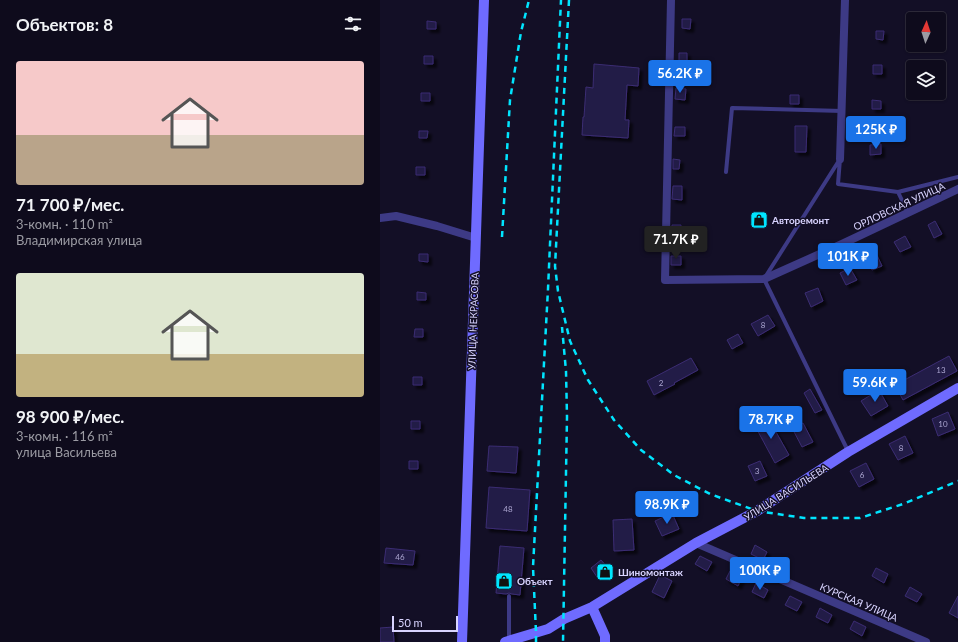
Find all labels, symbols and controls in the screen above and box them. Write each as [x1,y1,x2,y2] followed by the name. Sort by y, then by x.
[906,12,946,52] north arrow
[906,12,946,100] map controls
[342,13,364,35] icon: filters
[16,14,113,35] text: Объектов: 8
[643,60,717,94] pin: 56.2K ₽
[906,60,946,100] button: layers
[657,65,703,81] text: 56.2K ₽
[154,87,226,159] icon: home
[843,116,909,150] pin: 125K ₽
[855,121,897,137] text: 125K ₽
[851,179,947,232] street label: ОРЛОВСКАЯ УЛИЦА
[16,194,124,215] text: 71 700 ₽/мес.
[749,210,769,230] shop icon: Авторемонт
[771,214,830,226] place label: Авторемонт
[16,216,113,232] text: 3-комн. · 110 m²
[639,226,713,260] pin: 71.7K ₽
[653,231,699,247] text: 71.7K ₽
[16,232,142,248] text: Владимирская улица
[815,243,881,277] pin: 101K ₽
[827,248,869,264] text: 101K ₽
[465,272,481,370] street label: УЛИЦА НЕКРАСОВА
[154,299,226,371] icon: home
[761,320,766,330] house number: 8
[936,365,946,375] house number: 13
[838,369,912,403] pin: 59.6K ₽
[852,374,898,390] text: 59.6K ₽
[659,378,664,388] house number: 2
[16,406,124,427] text: 98 900 ₽/мес.
[734,406,808,440] pin: 78.7K ₽
[748,411,794,427] text: 78.7K ₽
[938,419,948,429] house number: 10
[16,428,113,444] text: 3-комн. · 116 m²
[899,443,904,453] house number: 8
[16,444,117,460] text: улица Васильева
[742,461,831,523] street label: УЛИЦА ВАСИЛЬЕВА
[755,466,760,476] house number: 3
[860,470,865,480] house number: 6
[630,491,704,525] pin: 98.9K ₽
[644,496,690,512] text: 98.9K ₽
[503,504,513,514] house number: 48
[395,552,405,562] house number: 46
[727,557,793,591] pin: 100K ₽
[595,562,615,582] shop icon: Шиномонтаж
[739,562,781,578] text: 100K ₽
[618,566,684,578] place label: Шиномонтаж
[494,571,514,591] shop icon: Объект
[517,575,553,587] place label: Объект
[818,580,900,624] street label: КУРСКАЯ УЛИЦА
[392,614,458,633] scale bar
[398,616,423,629] text: 50 m

